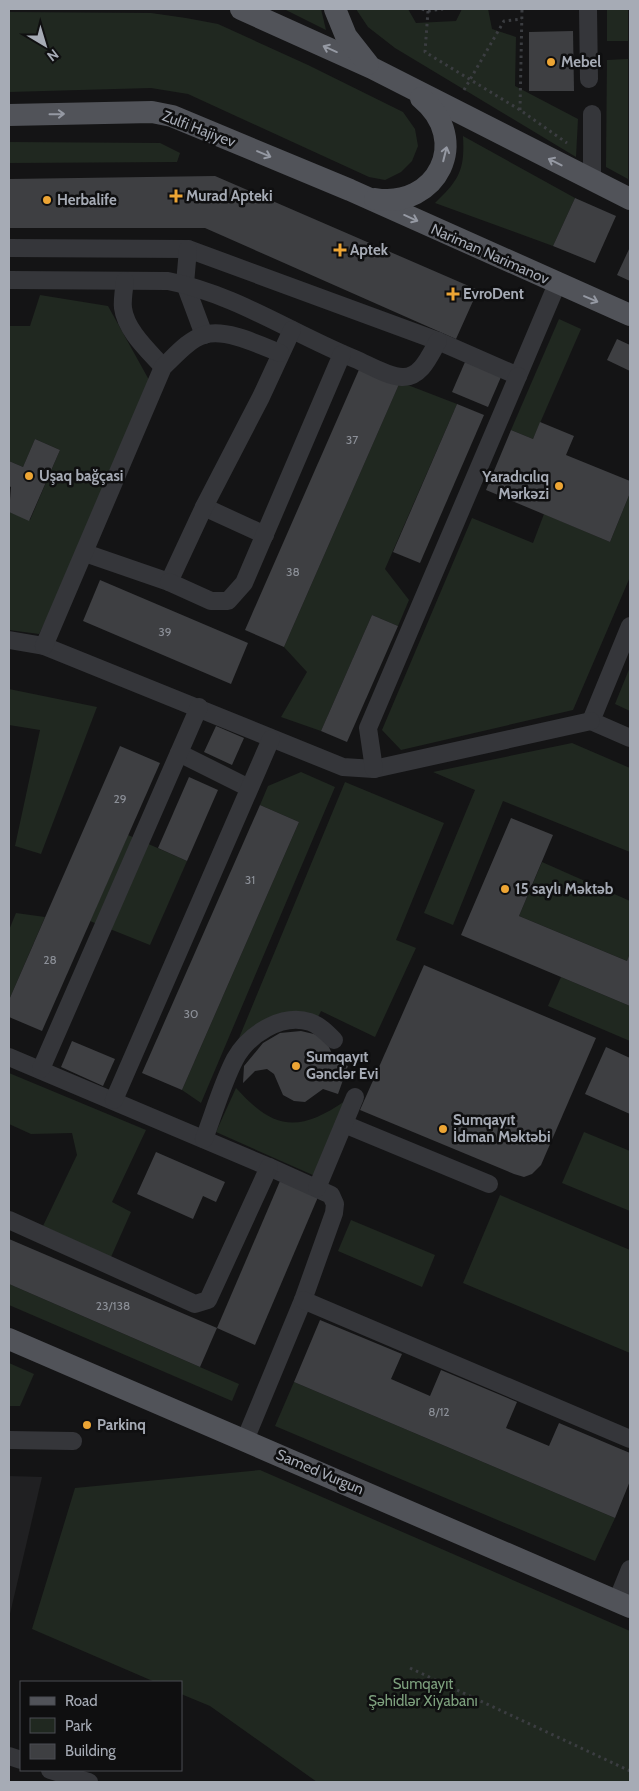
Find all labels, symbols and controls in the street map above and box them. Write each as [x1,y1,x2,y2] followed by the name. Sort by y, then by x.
[20,20,70,70] north arrow
[323,44,338,53] one-way arrow
[44,45,62,65] text: N
[561,53,601,71] place label: Mebel
[545,56,557,68] marker: Mebel
[160,107,239,151] street label: Zulfi Hajiyev
[49,109,65,119] one-way arrow
[441,147,450,163] one-way arrow
[256,150,271,160] one-way arrow
[548,157,563,166] one-way arrow
[186,187,273,205] place label: Murad Apteki
[170,190,182,202] marker: Murad Apteki
[57,191,117,209] place label: Herbalife
[41,194,53,206] marker: Herbalife
[403,213,418,223] one-way arrow
[428,220,552,288] street label: Nariman Narimanov
[350,241,389,259] place label: Aptek
[334,244,346,256] marker: Aptek
[463,285,524,303] place label: EvroDent
[447,288,459,300] marker: EvroDent
[583,294,598,304] one-way arrow
[346,432,358,447] house number: 37
[39,467,123,485] place label: Uşaq bağçasi
[481,468,549,503] place label: Yaradıcılıq Mərkəzi
[23,470,35,482] marker: Uşaq bağçasi
[553,480,565,492] marker: Yaradıcılıq Mərkəzi
[286,564,300,579] house number: 38
[158,624,172,639] house number: 39
[113,791,127,806] house number: 29
[245,872,255,887] house number: 31
[515,880,614,898] place label: 15 saylı Məktəb
[499,883,511,895] marker: 15 saylı Məktəb
[43,952,57,967] house number: 28
[184,1006,198,1021] house number: 30
[306,1048,378,1083] place label: Sumqayıt Gənclər Evi
[290,1060,302,1072] marker: Sumqayıt Gənclər Evi
[453,1111,551,1146] place label: Sumqayıt İdman Məktəbi
[437,1123,449,1135] marker: Sumqayıt İdman Məktəbi
[96,1298,130,1313] house number: 23/138
[428,1404,450,1419] house number: 8/12
[97,1416,146,1434] place label: Parkinq
[81,1419,93,1431] marker: Parkinq
[274,1445,366,1499] street label: Samed Vurgun
[368,1675,478,1710] park label: Sumqayıt Şəhidlər Xiyabanı
[20,1681,182,1771] legend
[65,1692,98,1710] text: Road
[65,1717,92,1735] text: Park
[65,1742,116,1760] text: Building

